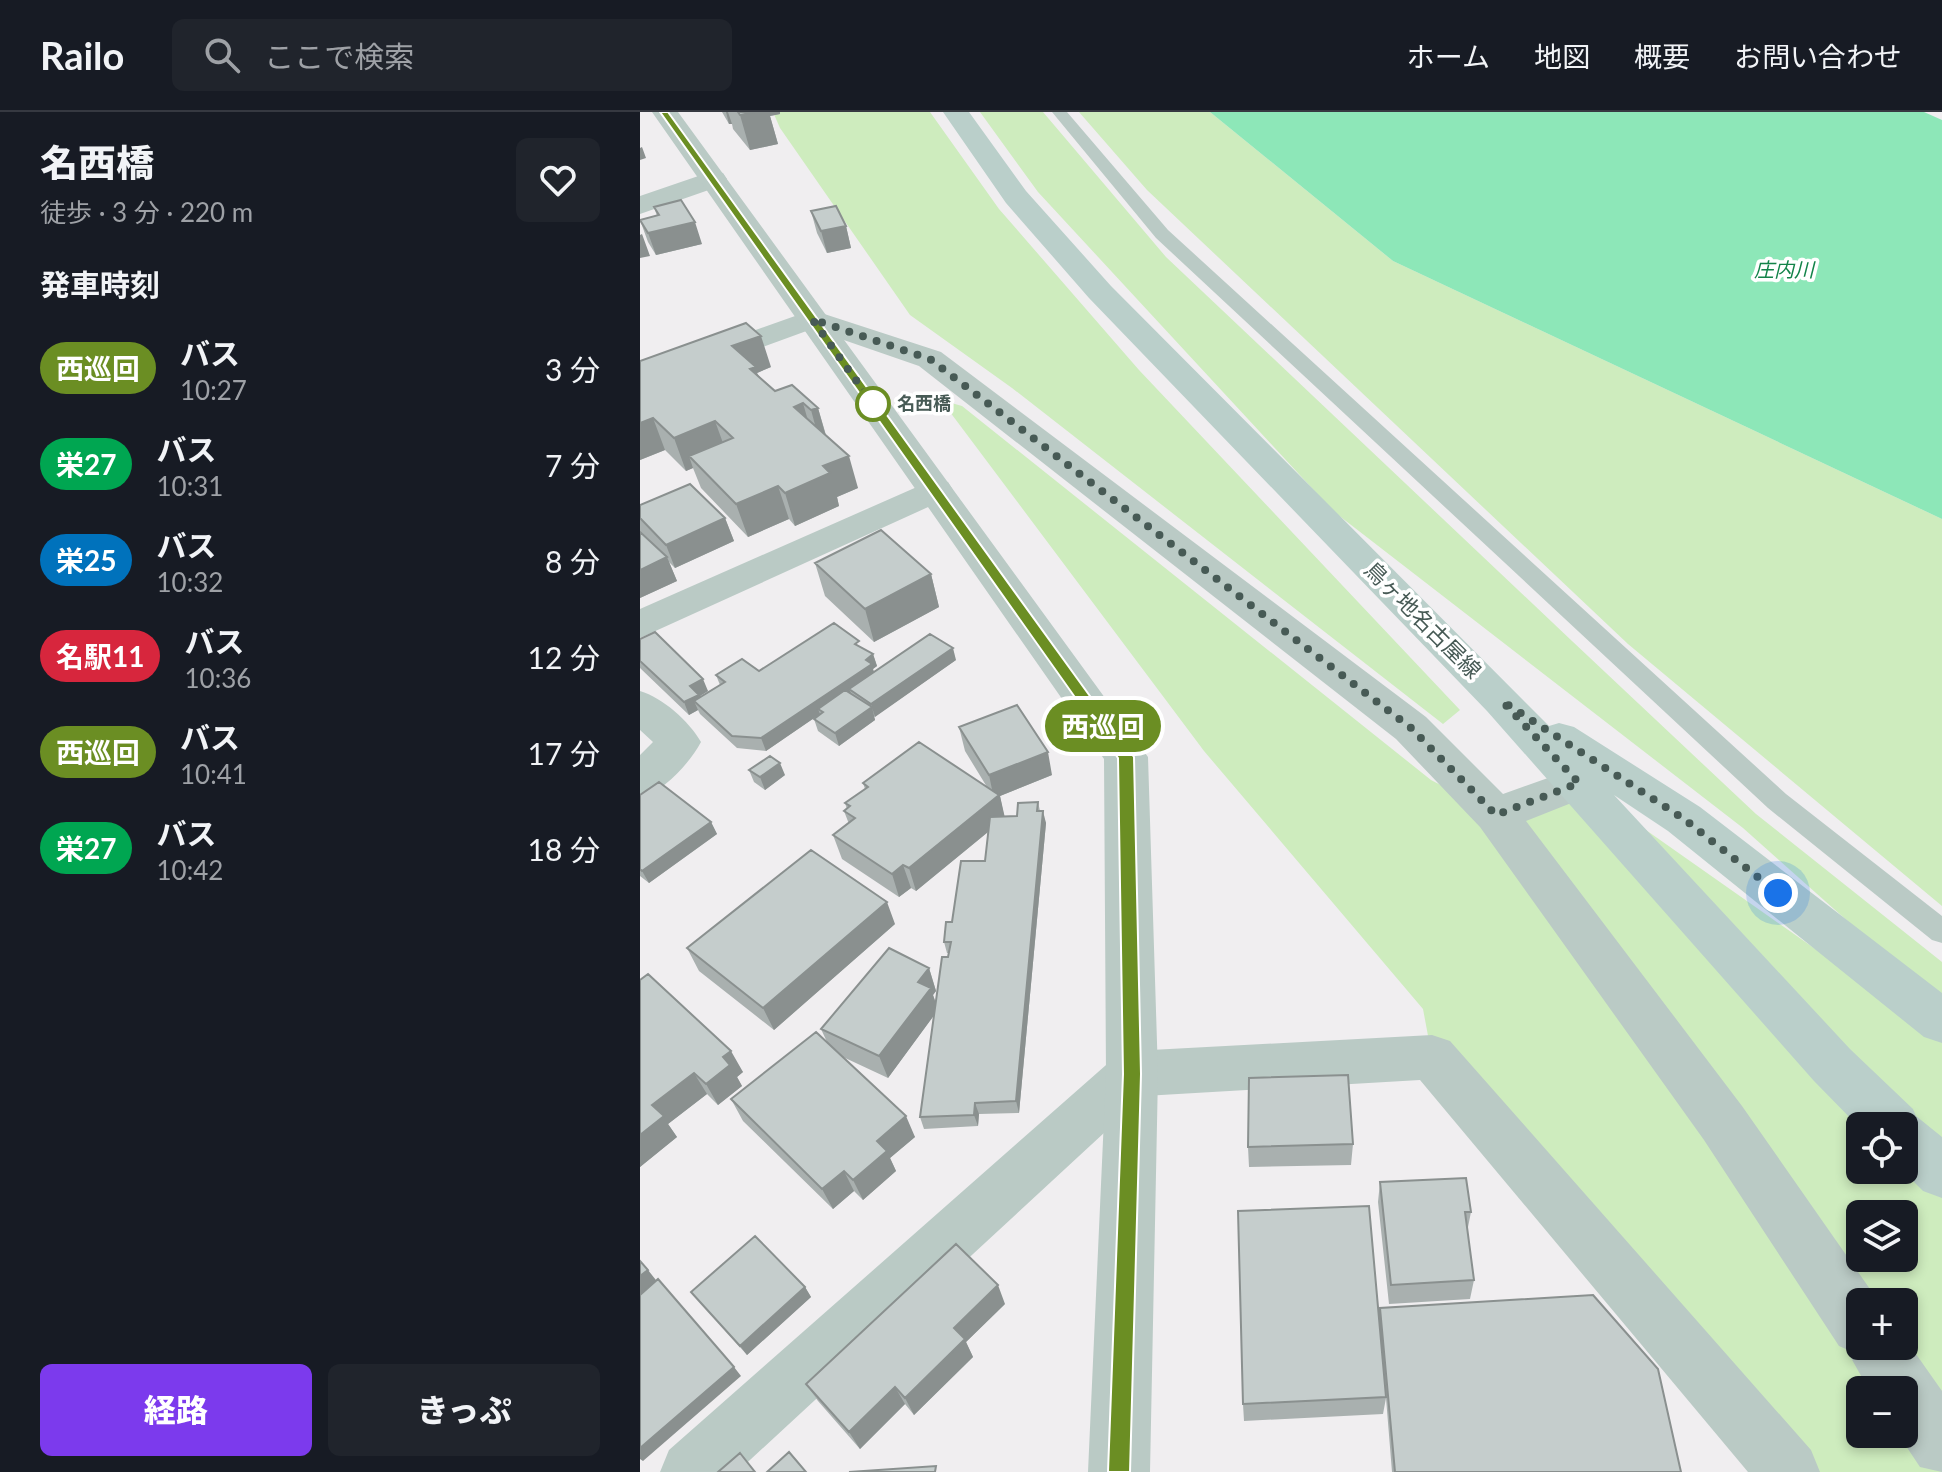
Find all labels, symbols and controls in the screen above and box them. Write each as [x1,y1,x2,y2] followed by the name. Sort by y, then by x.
[172,19,732,91] search box
[40,32,124,78] text: Railo
[200,33,244,77] icon: search
[264,38,414,74] text: ここで検索
[1407,39,1490,73] text: ホーム
[1534,39,1590,73] text: 地図
[1634,39,1690,73] text: 概要
[1734,39,1902,73] text: お問い合わせ
[516,138,600,222] button: heart
[40,139,154,185] text: 名西橋
[40,196,253,228] text: 徒歩 · 3 分 · 220 m
[1754,257,1816,281] water label: 庄内川
[40,266,160,302] text: 発車時刻
[180,335,240,371] text: バス
[56,351,140,385] text: 西巡回
[545,351,600,387] text: 3 分
[180,374,247,406] text: 10:27
[856,387,890,421] marker: 名西橋
[897,392,951,414] place label: 名西橋
[156,431,216,467] text: バス
[56,447,116,481] text: 栄27
[545,447,600,483] text: 7 分
[156,470,223,502] text: 10:31
[156,527,216,563] text: バス
[56,543,116,577] text: 栄25
[545,543,600,579] text: 8 分
[1359,556,1487,684] street label: 鳥ヶ地名古屋線
[156,566,223,598] text: 10:32
[184,623,244,659] text: バス
[56,639,144,673] text: 名駅11
[528,639,600,675] text: 12 分
[184,662,251,694] text: 10:36
[1057,700,1149,752] line badge: 西巡回
[1061,709,1145,743] text: 西巡回
[180,719,240,755] text: バス
[56,735,140,769] text: 西巡回
[528,735,600,771] text: 17 分
[180,758,247,790] text: 10:41
[156,815,216,851] text: バス
[56,831,116,865] text: 栄27
[528,831,600,867] text: 18 分
[156,854,223,886] text: 10:42
[1758,873,1798,913] your location
[1846,1112,1918,1448] map controls
[1846,1112,1918,1184] button: locate
[1846,1200,1918,1272] button: layers
[1846,1288,1918,1360] button: +
[40,1364,312,1456] button: 経路
[328,1364,600,1456] button: きっぷ
[1846,1376,1918,1448] button: −

